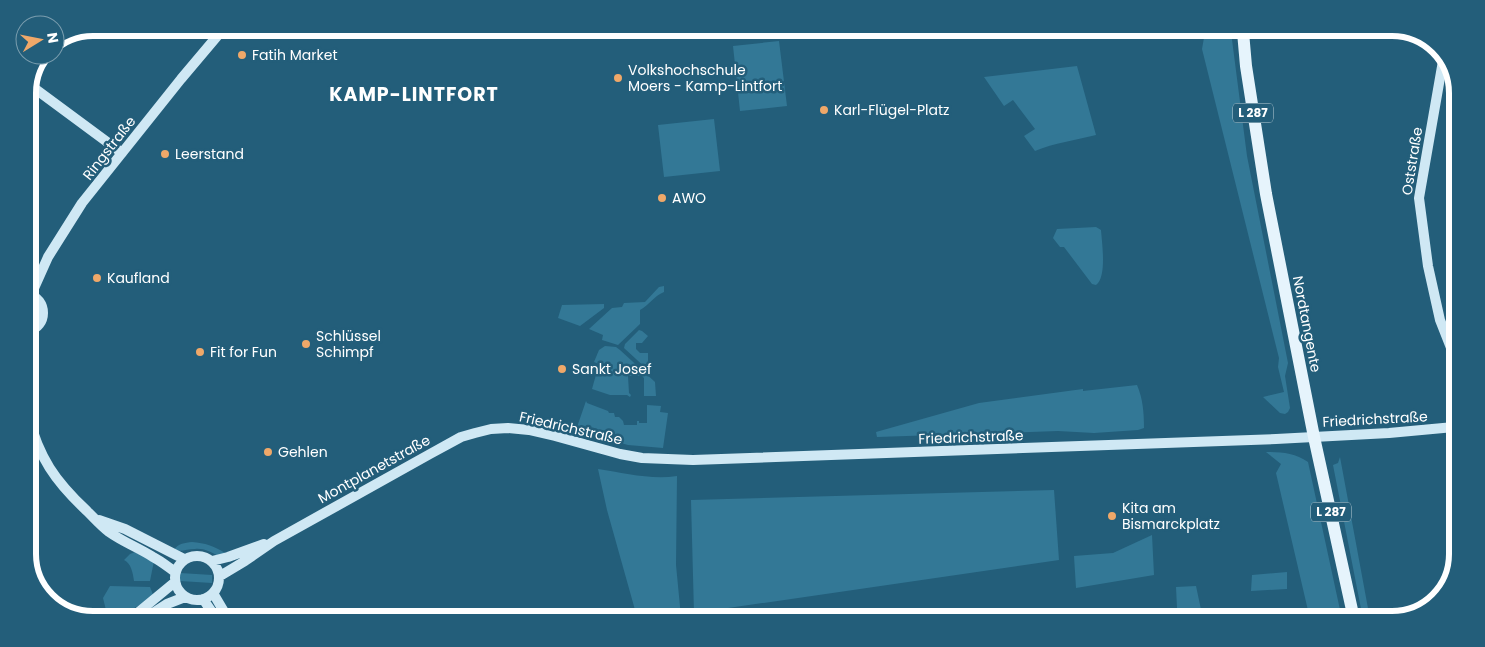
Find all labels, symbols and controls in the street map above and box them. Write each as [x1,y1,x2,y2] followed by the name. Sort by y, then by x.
[15,15,65,65] north arrow
[42,31,64,45] text: N
[252,45,337,65] place label: Fatih Market
[236,49,248,61] marker: Fatih Market
[628,60,782,96] place label: Volkshochschule Moers - Kamp-Lintfort
[612,72,624,84] marker: Volkshochschule Moers - Kamp-Lintfort
[329,81,499,108] district label: KAMP-LINTFORT
[834,100,949,120] place label: Karl-Flügel-Platz
[818,104,830,116] marker: Karl-Flügel-Platz
[1233,104,1273,122] road number: L 287
[78,112,140,184] street label: Ringstraße
[1397,125,1427,197] street label: Oststraße
[175,144,244,164] place label: Leerstand
[159,148,171,160] marker: Leerstand
[672,188,706,208] place label: AWO
[656,192,668,204] marker: AWO
[107,268,170,288] place label: Kaufland
[91,272,103,284] marker: Kaufland
[1288,274,1326,374] street label: Nordtangente
[316,326,381,362] place label: Schlüssel Schimpf
[300,338,312,350] marker: Schlüssel Schimpf
[210,342,277,362] place label: Fit for Fun
[194,346,206,358] marker: Fit for Fun
[572,359,652,379] place label: Sankt Josef
[556,363,568,375] marker: Sankt Josef
[517,406,625,450] street label: Friedrichstraße
[1322,406,1428,432] street label: Friedrichstraße
[918,425,1024,449] street label: Friedrichstraße
[314,430,434,508] street label: Montplanetstraße
[278,442,328,462] place label: Gehlen
[262,446,274,458] marker: Gehlen
[1122,498,1220,534] place label: Kita am Bismarckplatz
[1311,502,1351,522] road number: L 287
[1106,510,1118,522] marker: Kita am Bismarckplatz

